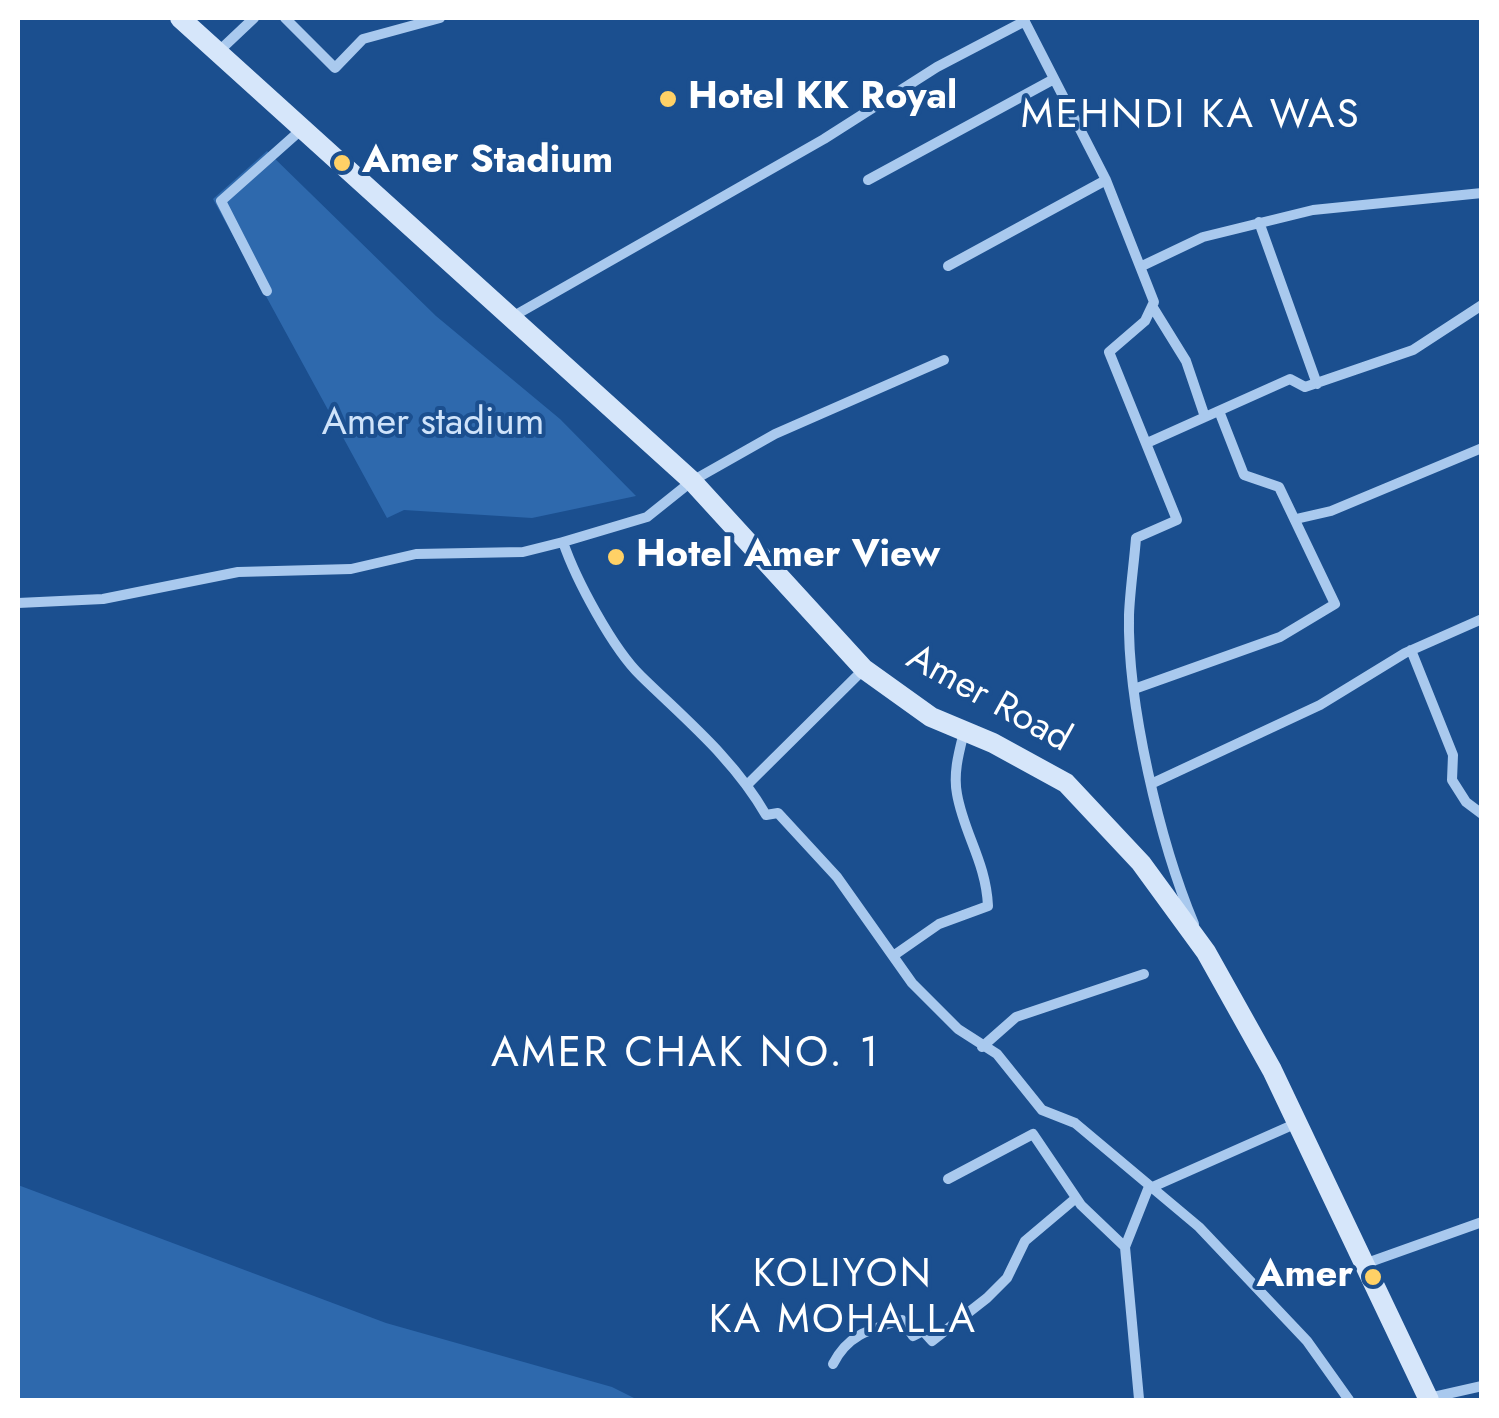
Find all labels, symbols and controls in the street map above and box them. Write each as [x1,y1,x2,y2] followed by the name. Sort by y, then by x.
[688,76,957,122] place label: Hotel KK Royal
[657,88,679,110] marker: Hotel KK Royal
[1021,93,1361,141] district label: MEHNDI KA WAS
[362,140,613,186] place label: Amer Stadium
[331,152,353,174] marker: Amer Stadium
[322,402,544,448] park label: Amer stadium
[636,534,940,580] place label: Hotel Amer View
[605,546,627,568] marker: Hotel Amer View
[898,636,1078,764] street label: Amer Road
[491,1031,881,1081] district label: AMER CHAK NO. 1
[709,1252,977,1346] district label: KOLIYON KA MOHALLA
[1257,1254,1353,1300] place label: Amer
[1362,1266,1384,1288] marker: Amer

